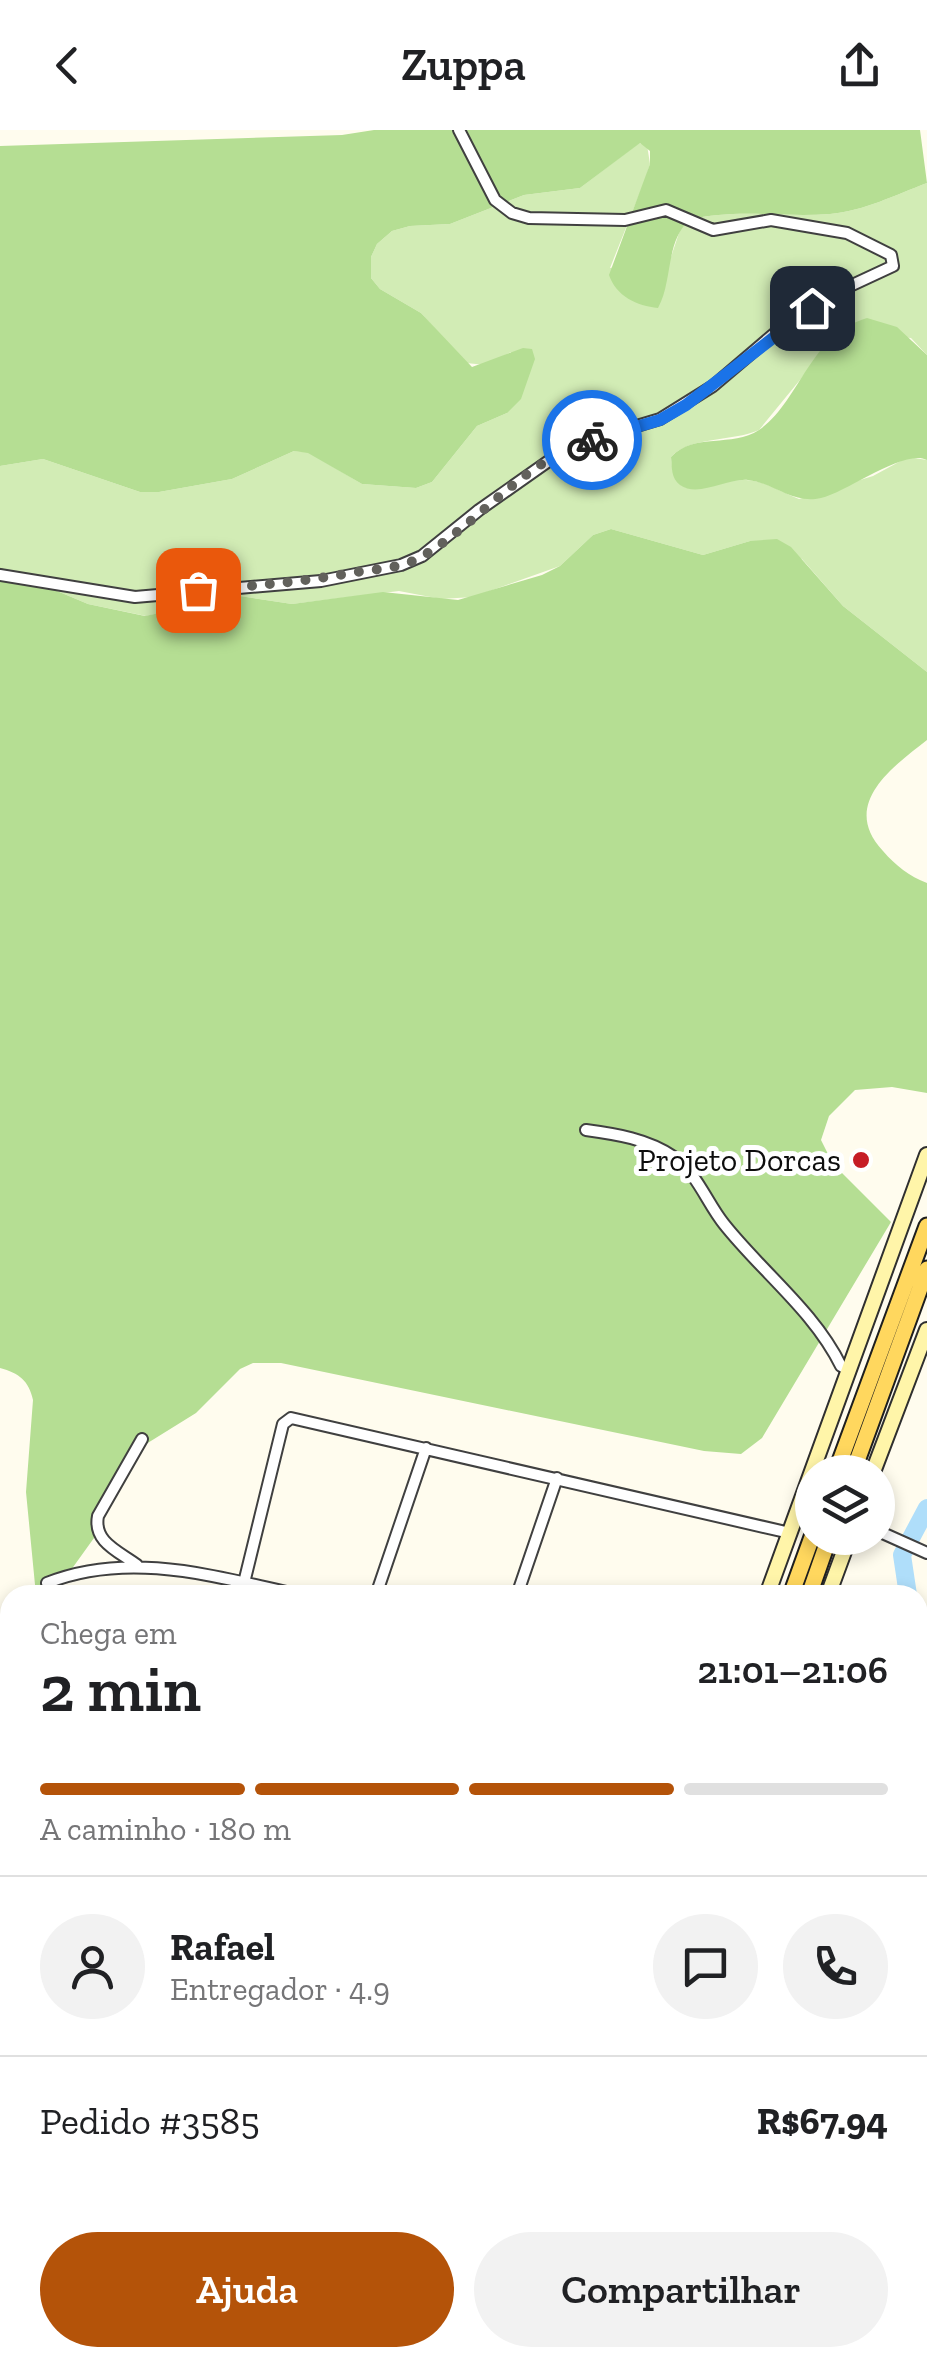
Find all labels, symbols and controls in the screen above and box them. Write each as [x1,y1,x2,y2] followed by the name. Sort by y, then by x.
[40,38,95,93] icon: back
[401,38,526,92] text: Zuppa
[832,38,887,93] icon: share
[770,266,855,351] pin
[785,281,840,336] icon: home
[542,390,642,490] courier
[565,413,620,468] icon: bike
[156,548,241,633] pin
[171,563,226,618] icon: bag
[637,1141,841,1179] place label: Projeto Dorcas
[850,1149,872,1171] marker: Projeto Dorcas
[795,1455,895,1555] map controls
[795,1455,895,1555] button: layers
[40,1614,177,1652] text: Chega em
[697,1647,888,1693] text: 21:01–21:06
[40,1650,201,1728] text: 2 min
[40,1810,291,1848] text: A caminho · 180 m
[40,1914,145,2019] button: person
[653,1914,758,2019] button: chat
[783,1914,888,2019] button: phone
[170,1924,275,1970] text: Rafael
[170,1970,390,2008] text: Entregador · 4.9
[40,2098,260,2144] text: Pedido #3585
[757,2098,888,2144] text: R$67.94
[40,2232,454,2347] button: Ajuda
[474,2232,888,2347] button: Compartilhar

